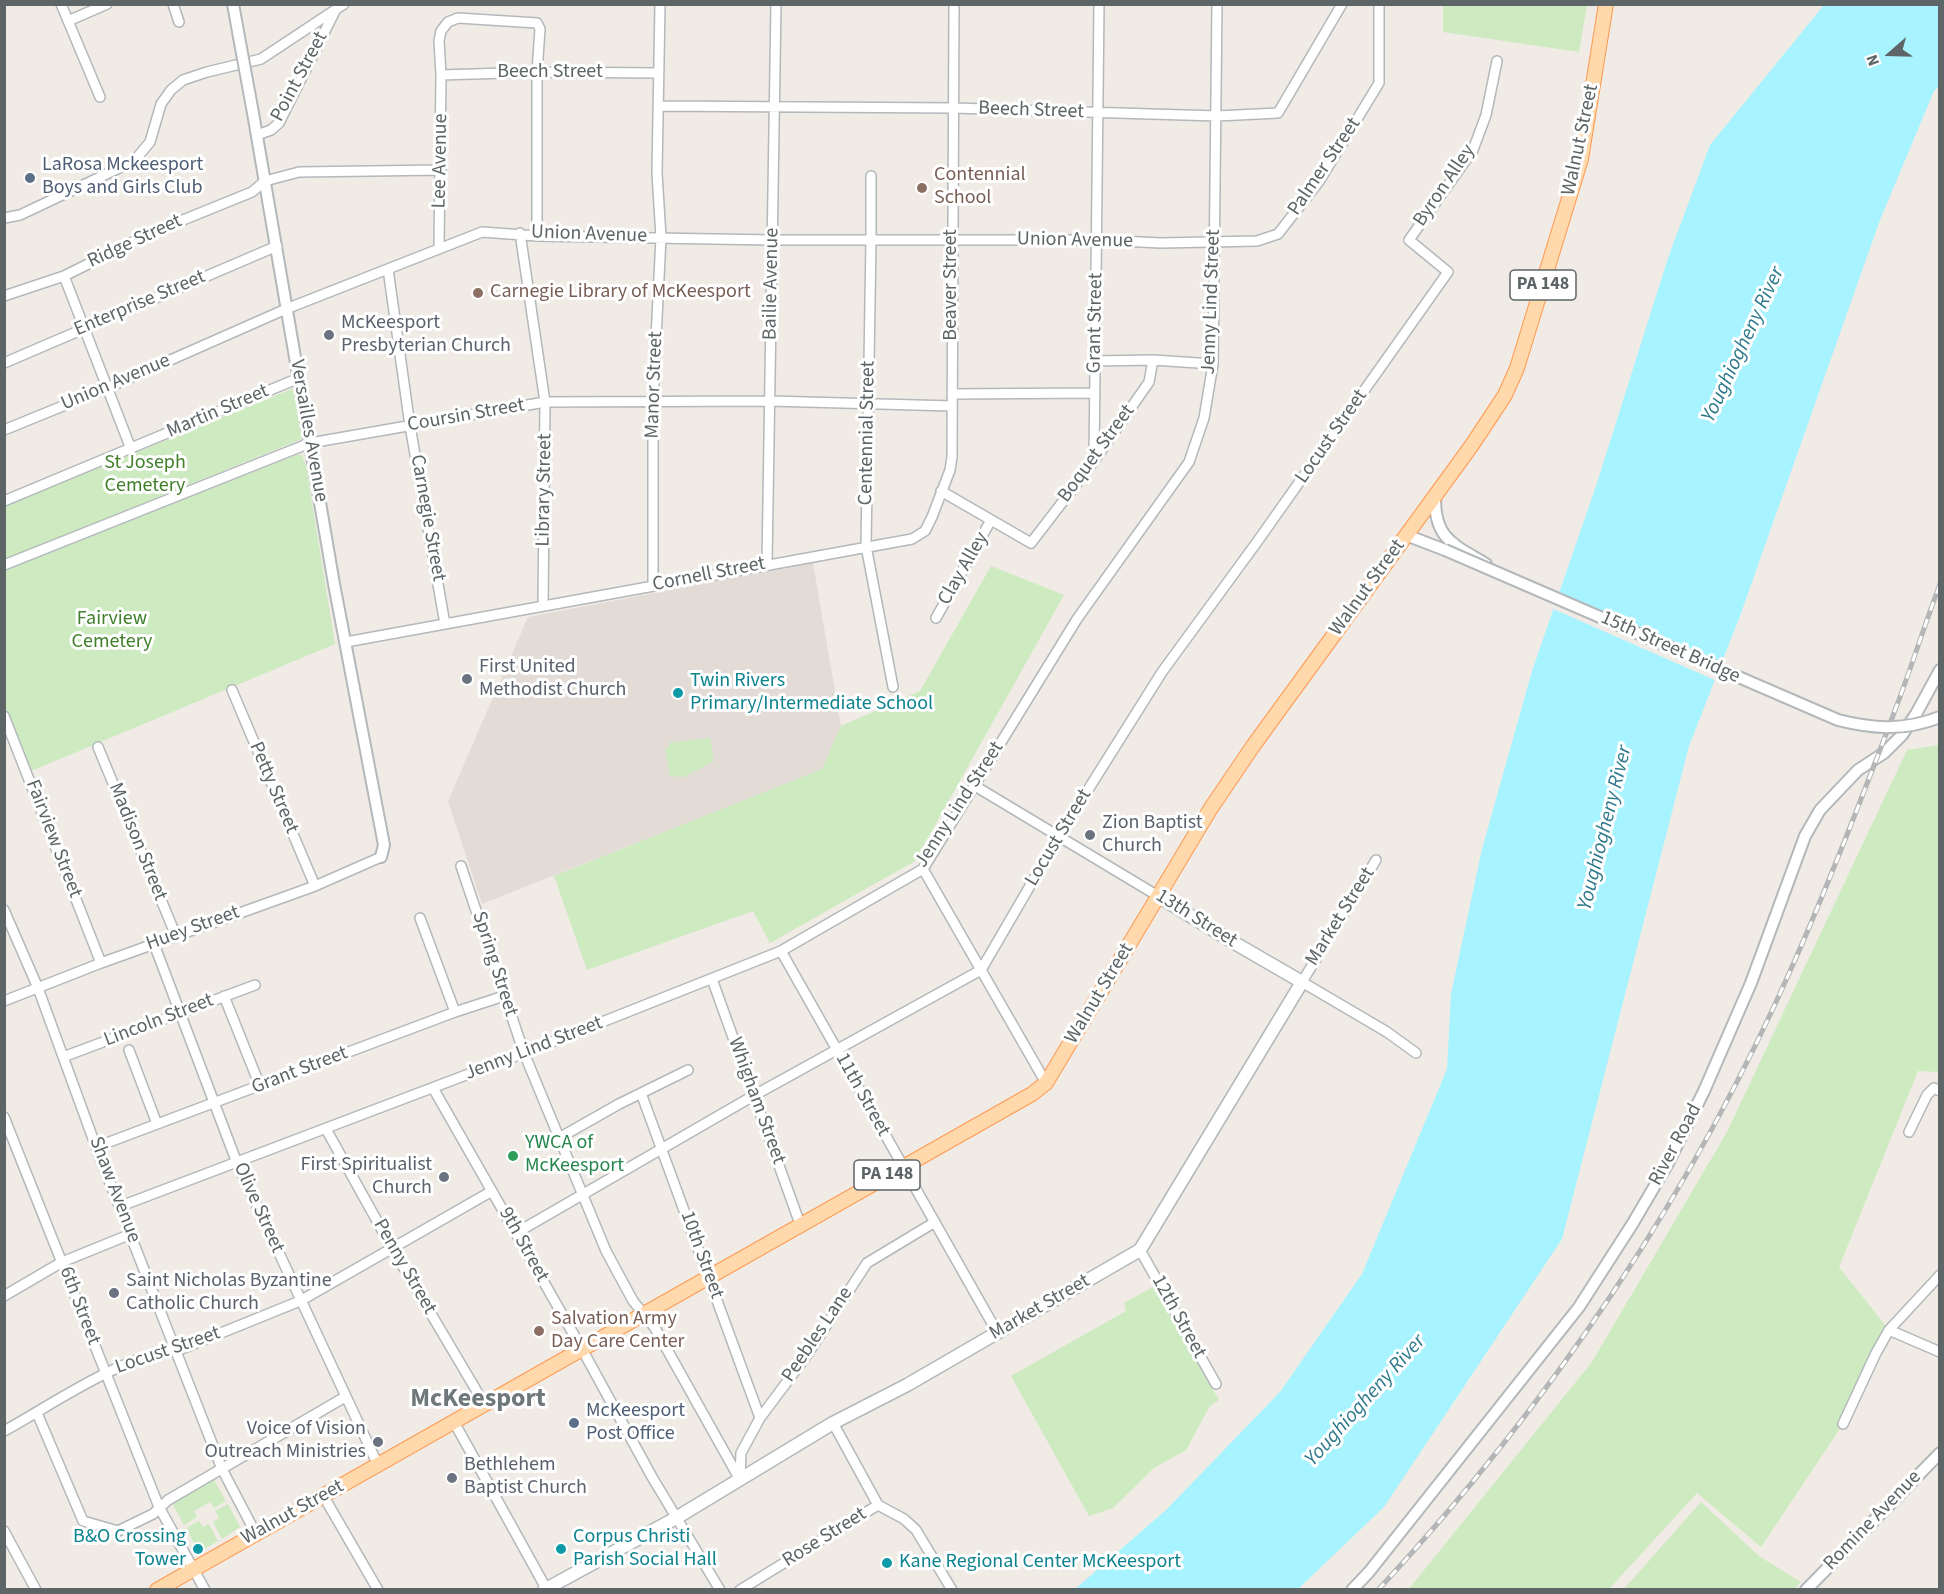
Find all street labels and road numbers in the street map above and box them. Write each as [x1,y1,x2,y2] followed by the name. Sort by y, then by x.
[266,28,334,126] street label: Point Street
[497,61,603,85] street label: Beech Street
[1557,82,1605,198] street label: Walnut Street
[978,97,1084,125] street label: Beech Street
[428,113,454,209] street label: Lee Avenue
[1283,113,1367,221] street label: Palmer Street
[1409,140,1481,232] street label: Byron Alley
[84,210,186,274] street label: Ridge Street
[531,221,647,249] street label: Union Avenue
[759,228,785,340] street label: Bailie Avenue
[1017,228,1133,254] street label: Union Avenue
[940,229,964,341] street label: Beaver Street
[1197,229,1227,375] street label: Jenny Lind Street
[71,266,209,342] street label: Enterprise Street
[1510,270,1576,300] road number: PA 148
[1083,272,1109,374] street label: Grant Street
[641,331,669,439] street label: Manor Street
[58,349,174,417] street label: Union Avenue
[284,358,332,504] street label: Versailles Avenue
[855,360,881,506] street label: Centennial Street
[163,380,273,444] street label: Martin Street
[1291,385,1373,489] street label: Locust Street
[406,394,526,438] street label: Coursin Street
[1053,400,1141,508] street label: Boquet Street
[532,433,558,547] street label: Library Street
[404,453,450,583] street label: Carnegie Street
[934,528,994,610] street label: Clay Alley
[1325,535,1411,641] street label: Walnut Street
[651,552,767,598] street label: Cornell Street
[1597,607,1743,689] street label: 15th Street Bridge
[910,737,1010,873] street label: Jenny Lind Street
[243,739,303,837] street label: Petty Street
[20,777,86,901] street label: Fairview Street
[102,780,172,904] street label: Madison Street
[1021,785,1097,891] street label: Locust Street
[1301,863,1381,971] street label: Market Street
[1151,885,1241,953] street label: 13th Street
[143,901,243,957] street label: Huey Street
[466,909,522,1019] street label: Spring Street
[1061,939,1139,1049] street label: Walnut Street
[101,989,217,1053] street label: Lincoln Street
[462,1012,606,1086] street label: Jenny Lind Street
[722,1034,790,1168] street label: Whigham Street
[249,1042,351,1100] street label: Grant Street
[829,1049,895,1141] street label: 11th Street
[1644,1100,1708,1190] street label: River Road
[83,1134,145,1246] street label: Shaw Avenue
[227,1159,289,1257] street label: Olive Street
[854,1160,920,1190] road number: PA 148
[493,1203,553,1287] street label: 9th Street
[674,1208,728,1302] street label: 10th Street
[367,1215,441,1319] street label: Penny Street
[53,1264,105,1348] street label: 6th Street
[986,1270,1094,1346] street label: Market Street
[1145,1271,1211,1363] street label: 12th Street
[777,1283,859,1387] street label: Peebles Lane
[112,1322,224,1380] street label: Locust Street
[1819,1466,1927,1576] street label: Romine Avenue
[238,1475,348,1551] street label: Walnut Street
[779,1503,871,1573] street label: Rose Street

